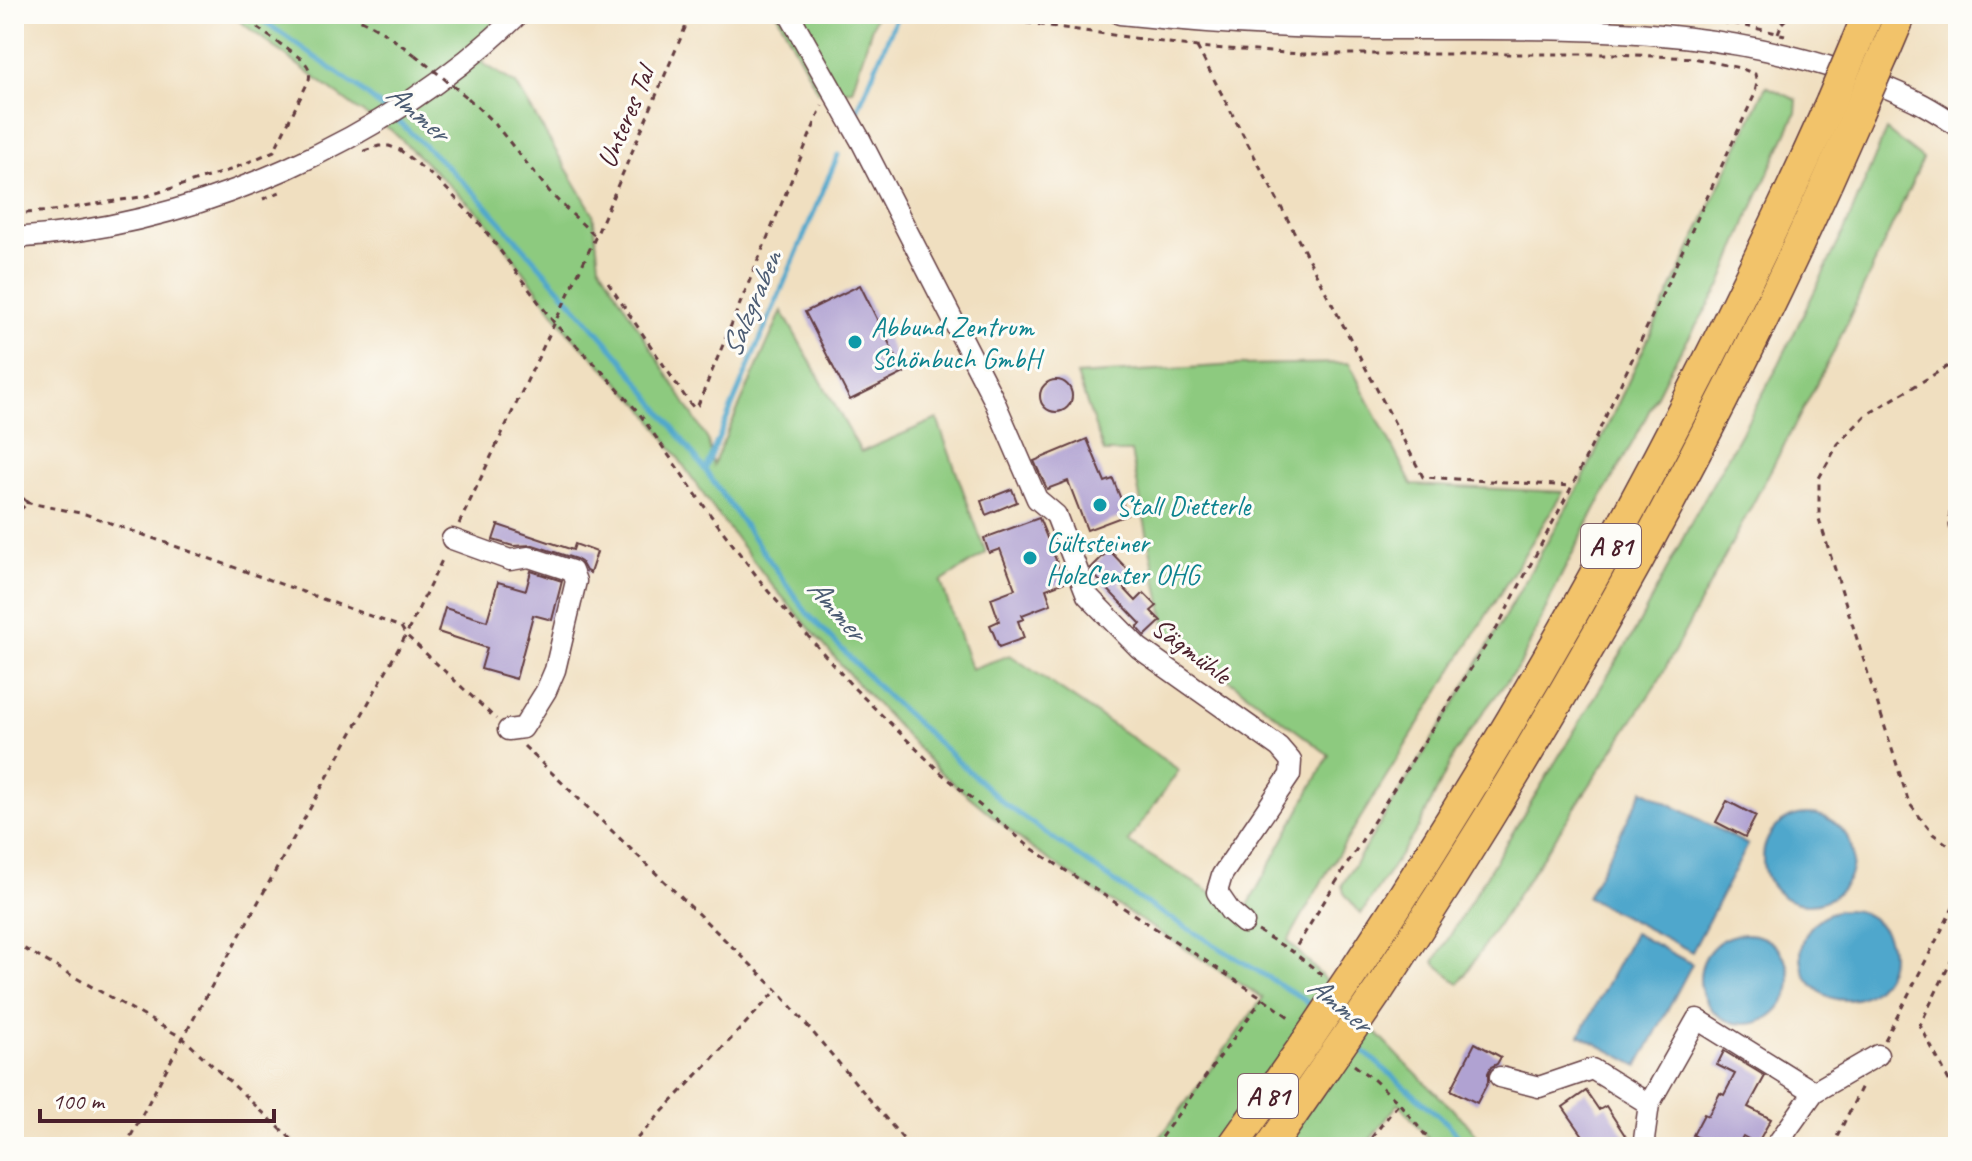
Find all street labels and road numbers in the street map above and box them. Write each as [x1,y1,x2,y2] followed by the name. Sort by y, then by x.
[589,57,664,173] street label: Unteres Tal
[1581,524,1641,568] road number: A 81
[1145,609,1240,693] street label: Sägmühle
[1238,1074,1298,1118] road number: A 81

